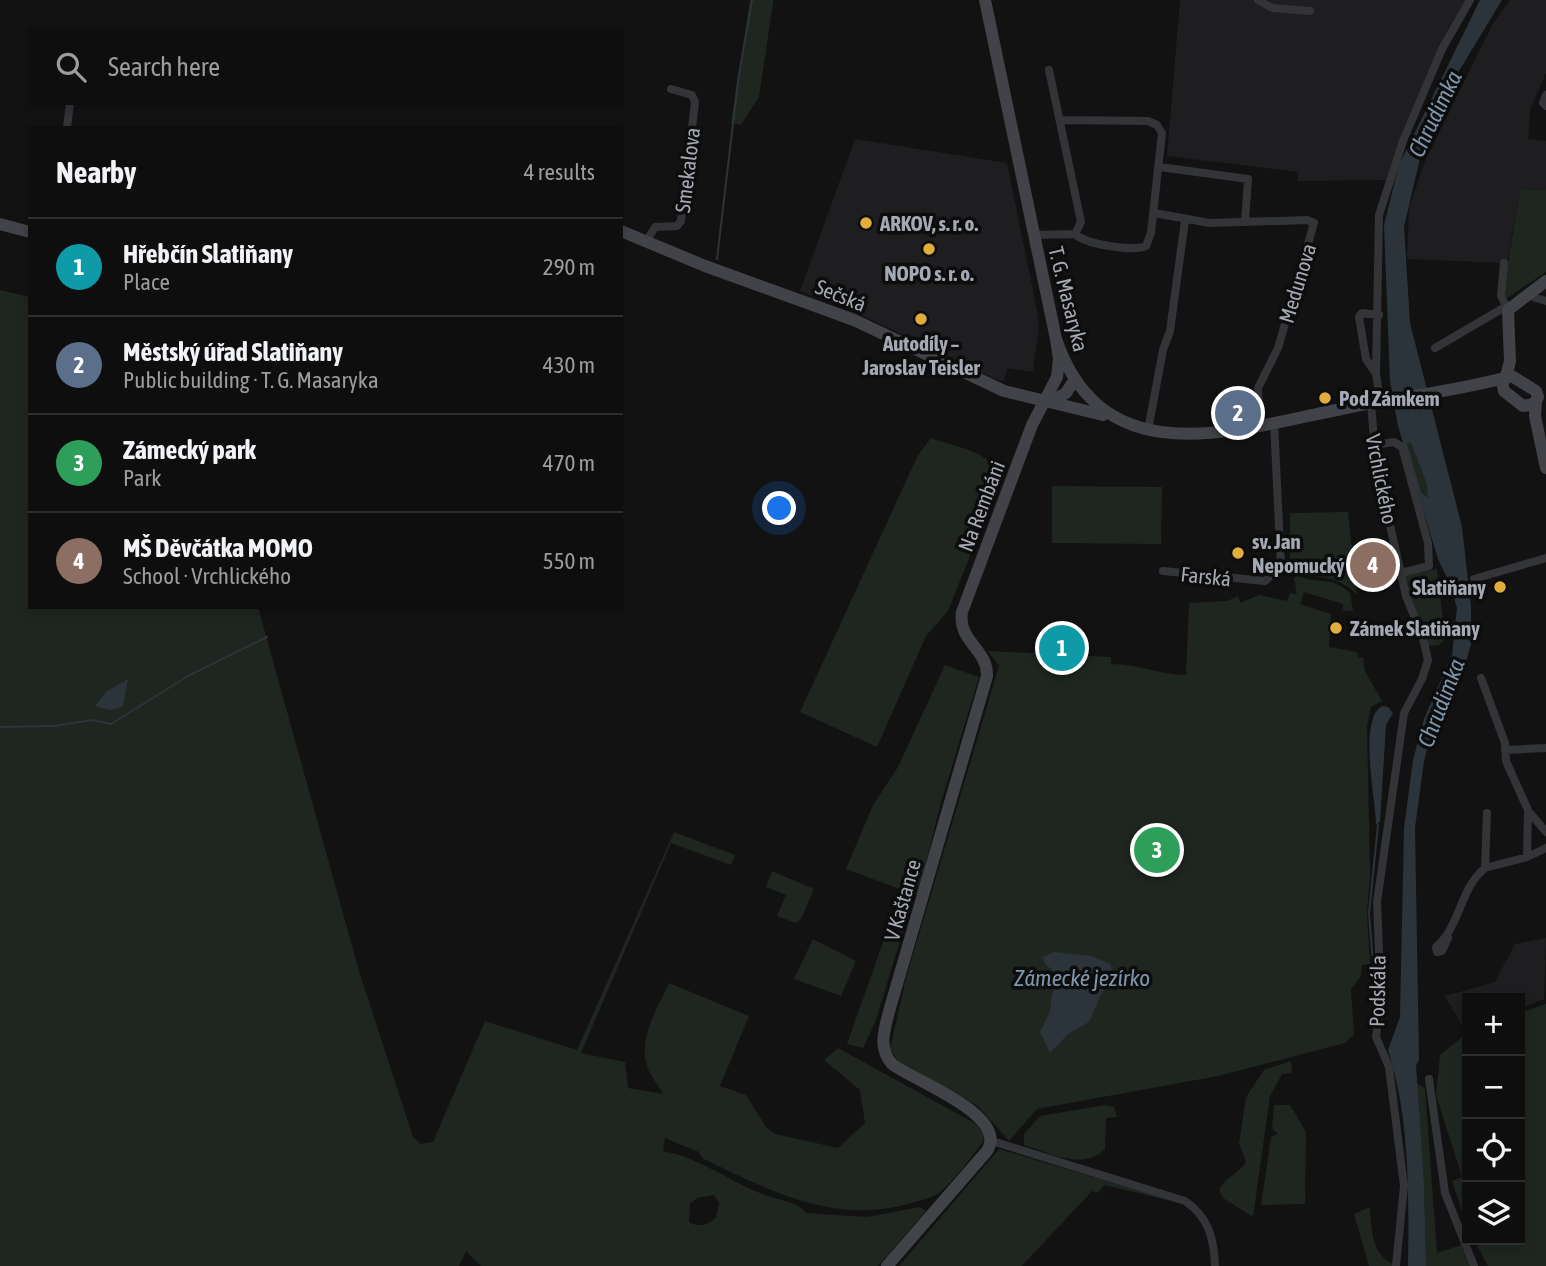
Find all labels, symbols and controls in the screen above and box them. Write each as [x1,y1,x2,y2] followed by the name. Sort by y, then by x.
[28,28,623,105] search box
[52,48,90,86] icon: search
[108,52,220,82] text: Search here
[1403,66,1467,161] water label: Chrudimka
[670,126,704,214] street label: Smekalova
[56,155,136,189] text: Nearby
[524,159,595,185] text: 4 results
[879,211,978,235] place label: ARKOV, s. r. o.
[858,215,874,231] marker: ARKOV, s. r. o.
[123,239,293,269] text: Hřebčín Slatiňany
[1274,240,1320,326] street label: Medunova
[921,241,937,257] marker: NOPO s. r. o.
[1044,244,1094,354] street label: T. G. Masaryka
[74,254,84,280] text: 1
[543,254,595,280] text: 290 m
[884,261,974,285] place label: NOPO s. r. o.
[123,269,170,295] text: Place
[812,274,870,316] street label: Sečská
[913,311,929,327] marker: Autodíly – Jaroslav Teisler
[861,331,981,379] place label: Autodíly – Jaroslav Teisler
[123,337,343,367] text: Městský úřad Slatiňany
[74,352,84,378] text: 2
[543,352,595,378] text: 430 m
[123,367,379,393] text: Public building · T. G. Masaryka
[1339,386,1440,410] place label: Pod Zámkem
[1215,387,1261,439] pin: 2
[1317,390,1333,406] marker: Pod Zámkem
[1362,432,1402,526] street label: Vrchlického
[123,435,256,465] text: Zámecký park
[74,450,84,476] text: 3
[543,450,595,476] text: 470 m
[953,457,1009,555] street label: Na Rembáni
[123,465,161,491] text: Park
[762,491,796,525] your location
[1252,529,1345,577] place label: sv. Jan Nepomucký
[123,533,313,563] text: MŠ Děvčátka MOMO
[1350,539,1396,591] pin: 4
[1230,545,1246,561] marker: sv. Jan Nepomucký
[74,548,84,574] text: 4
[543,548,595,574] text: 550 m
[1180,561,1232,591] street label: Farská
[123,563,291,589] text: School · Vrchlického
[1412,575,1486,599] place label: Slatiňany
[1492,579,1508,595] marker: Slatiňany
[1350,616,1480,640] place label: Zámek Slatiňany
[1328,620,1344,636] marker: Zámek Slatiňany
[1039,622,1085,674] pin: 1
[1412,655,1470,751] water label: Chrudimka
[1134,824,1180,876] pin: 3
[879,857,925,943] street label: V Kaštance
[1364,955,1390,1027] street label: Podskála
[1014,965,1150,991] water label: Zámecké jezírko
[1462,993,1525,1245] map controls
[1462,993,1525,1056] button: +
[1462,1056,1525,1119] button: −
[1462,1119,1525,1182] button: locate
[1462,1182,1525,1245] button: layers

